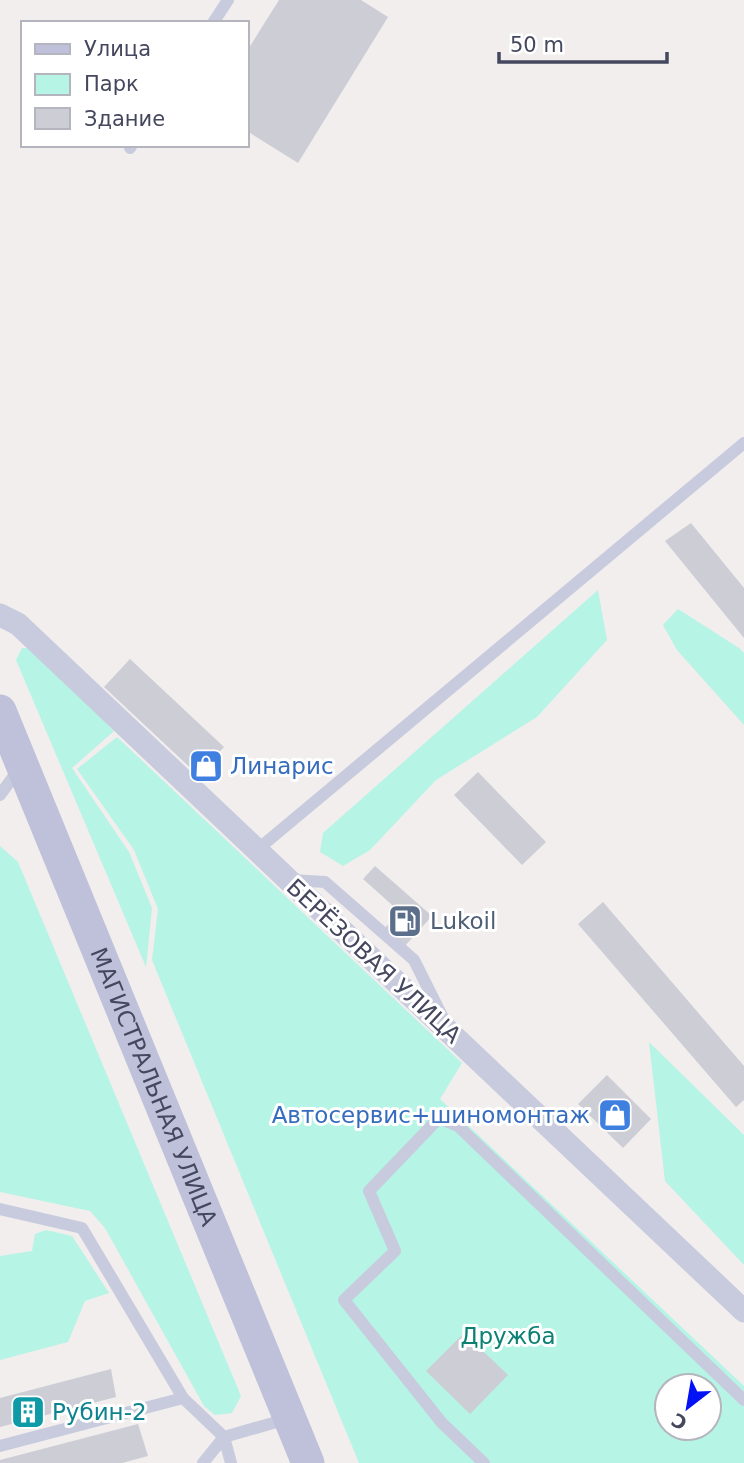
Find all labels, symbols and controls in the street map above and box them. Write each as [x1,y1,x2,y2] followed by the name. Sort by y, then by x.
[21,21,248,147] legend
[499,21,667,65] scale bar
[510,33,564,57] text: 50 m
[84,37,151,61] text: Улица
[84,72,139,96] text: Парк
[84,107,165,131] text: Здание
[187,747,225,785] shop icon: Линарис
[230,753,334,779] place label: Линарис
[282,873,467,1049] street label: БЕРЁЗОВАЯ УЛИЦА
[386,902,424,940] fuel station icon: Lukoil
[430,908,496,934] place label: Lukoil
[85,944,223,1230] street label: МАГИСТРАЛЬНАЯ УЛИЦА
[596,1096,634,1134] shop icon: Автосервис+шиномонтаж
[272,1102,590,1128] place label: Автосервис+шиномонтаж
[460,1323,556,1349] park label: Дружба
[653,1372,723,1442] north arrow
[9,1393,47,1431] building icon: Рубин-2
[52,1399,147,1425] place label: Рубин-2
[668,1409,691,1435] text: С

